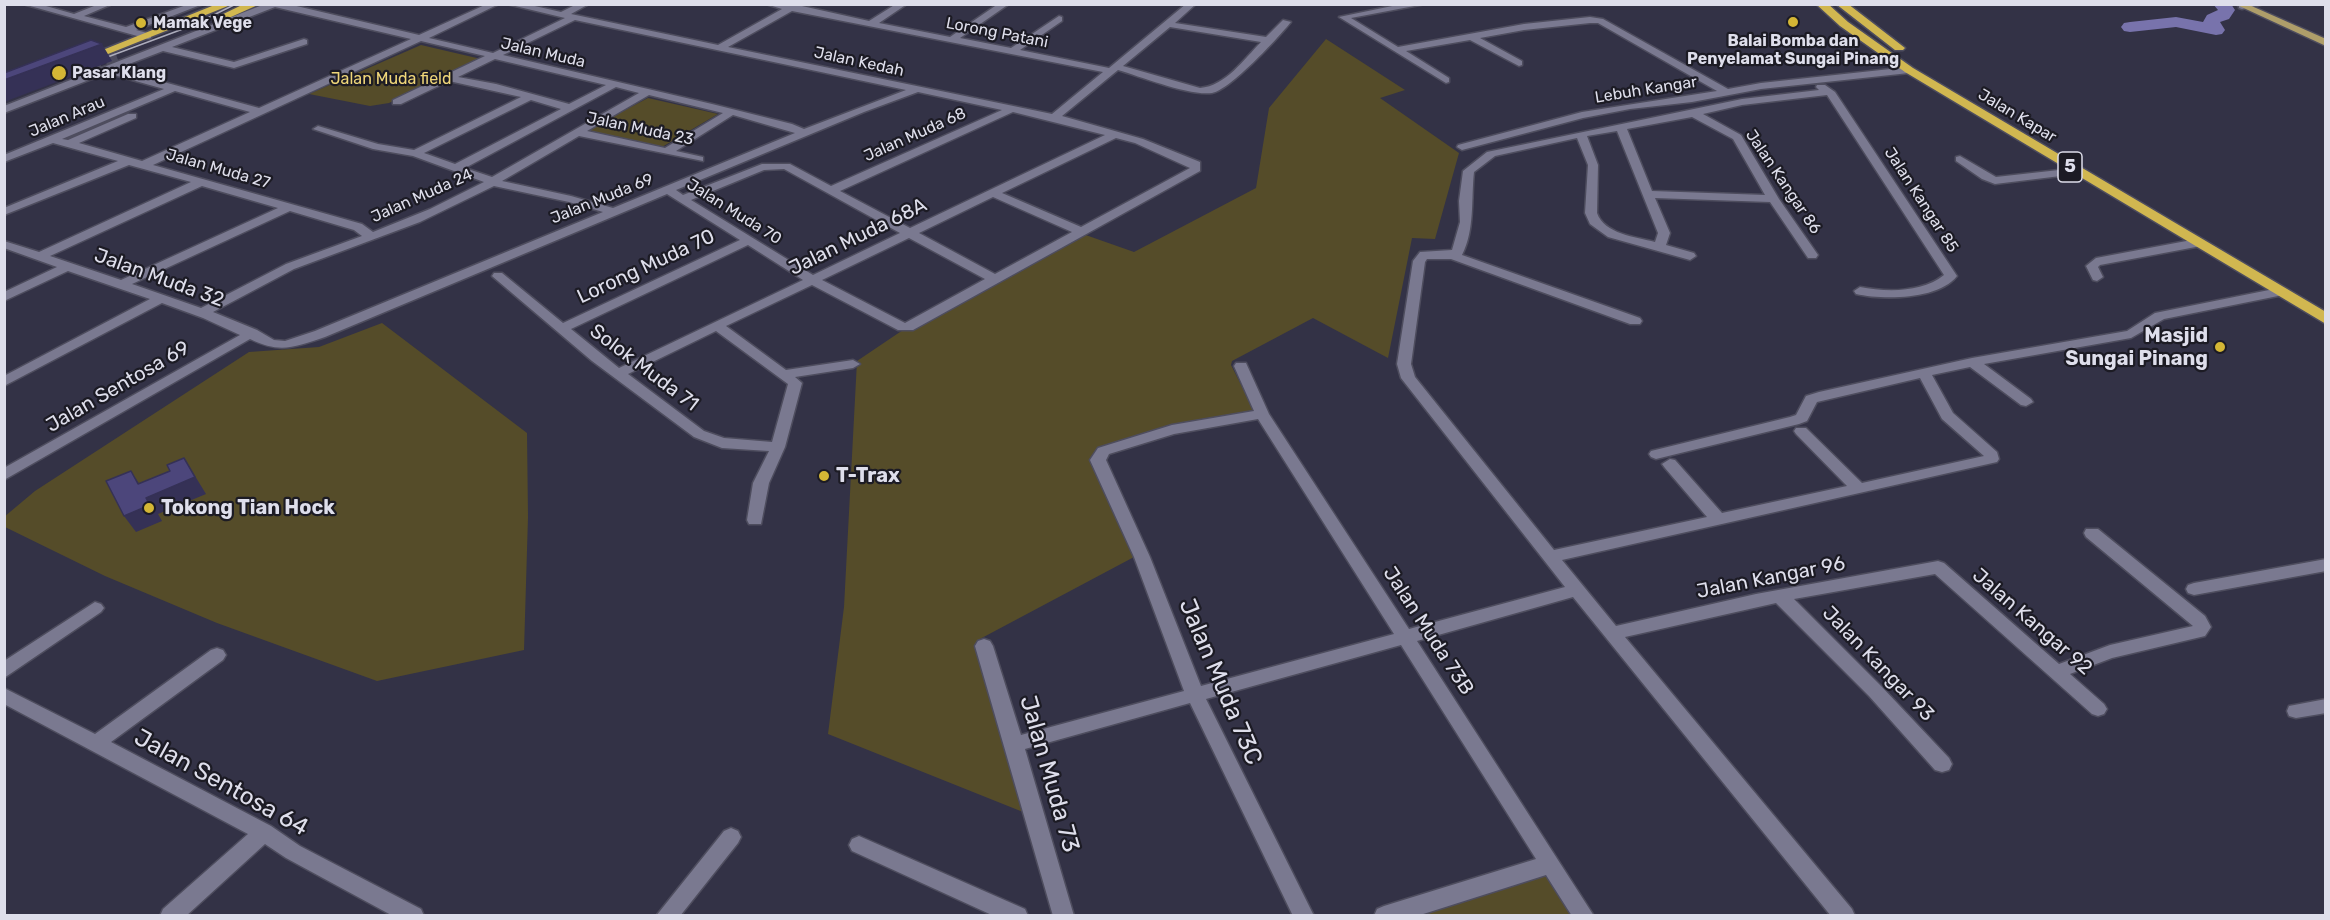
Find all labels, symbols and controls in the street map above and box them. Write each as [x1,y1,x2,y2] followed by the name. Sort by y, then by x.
[153,13,252,33] place label: Mamak Vege
[944,14,1050,52] street label: Lorong Patani
[1786,15,1800,29] marker: Balai Bomba dan Penyelamat Sungai Pinang
[134,16,148,30] marker: Mamak Vege
[1687,31,1899,69] place label: Balai Bomba dan Penyelamat Sungai Pinang
[499,34,587,72] street label: Jalan Muda
[812,43,906,81] street label: Jalan Kedah
[72,63,166,83] place label: Pasar Klang
[50,64,68,82] marker: Pasar Klang
[330,69,452,89] park label: Jalan Muda field
[1594,72,1698,108] street label: Lebuh Kangar
[1974,85,2060,147] street label: Jalan Kapar
[26,92,108,142] street label: Jalan Arau
[861,104,969,166] street label: Jalan Muda 68
[585,108,695,150] street label: Jalan Muda 23
[1741,126,1825,238] street label: Jalan Kangar 86
[1880,144,1962,256] street label: Jalan Kangar 85
[164,145,272,193] street label: Jalan Muda 27
[2058,152,2082,182] road number: 5
[368,165,476,227] street label: Jalan Muda 24
[548,170,656,228] street label: Jalan Muda 69
[683,175,785,249] street label: Jalan Muda 70
[785,193,931,281] street label: Jalan Muda 68A
[573,225,719,309] street label: Lorong Muda 70
[91,243,227,313] street label: Jalan Muda 32
[585,319,703,417] street label: Solok Muda 71
[2065,324,2208,371] place label: Masjid Sungai Pinang
[42,336,194,438] street label: Jalan Sentosa 69
[2213,340,2227,354] marker: Masjid Sungai Pinang
[836,464,900,488] place label: T-Trax
[817,469,831,483] marker: T-Trax
[161,496,335,520] place label: Tokong Tian Hock
[142,501,156,515] marker: Tokong Tian Hock
[1695,552,1847,604] street label: Jalan Kangar 96
[1378,562,1478,700] street label: Jalan Muda 73B
[1967,564,2097,680] street label: Jalan Kangar 92
[1172,595,1268,769] street label: Jalan Muda 73C
[1817,601,1939,727] street label: Jalan Kangar 93
[1013,692,1085,856] street label: Jalan Muda 73
[129,723,313,843] street label: Jalan Sentosa 64

